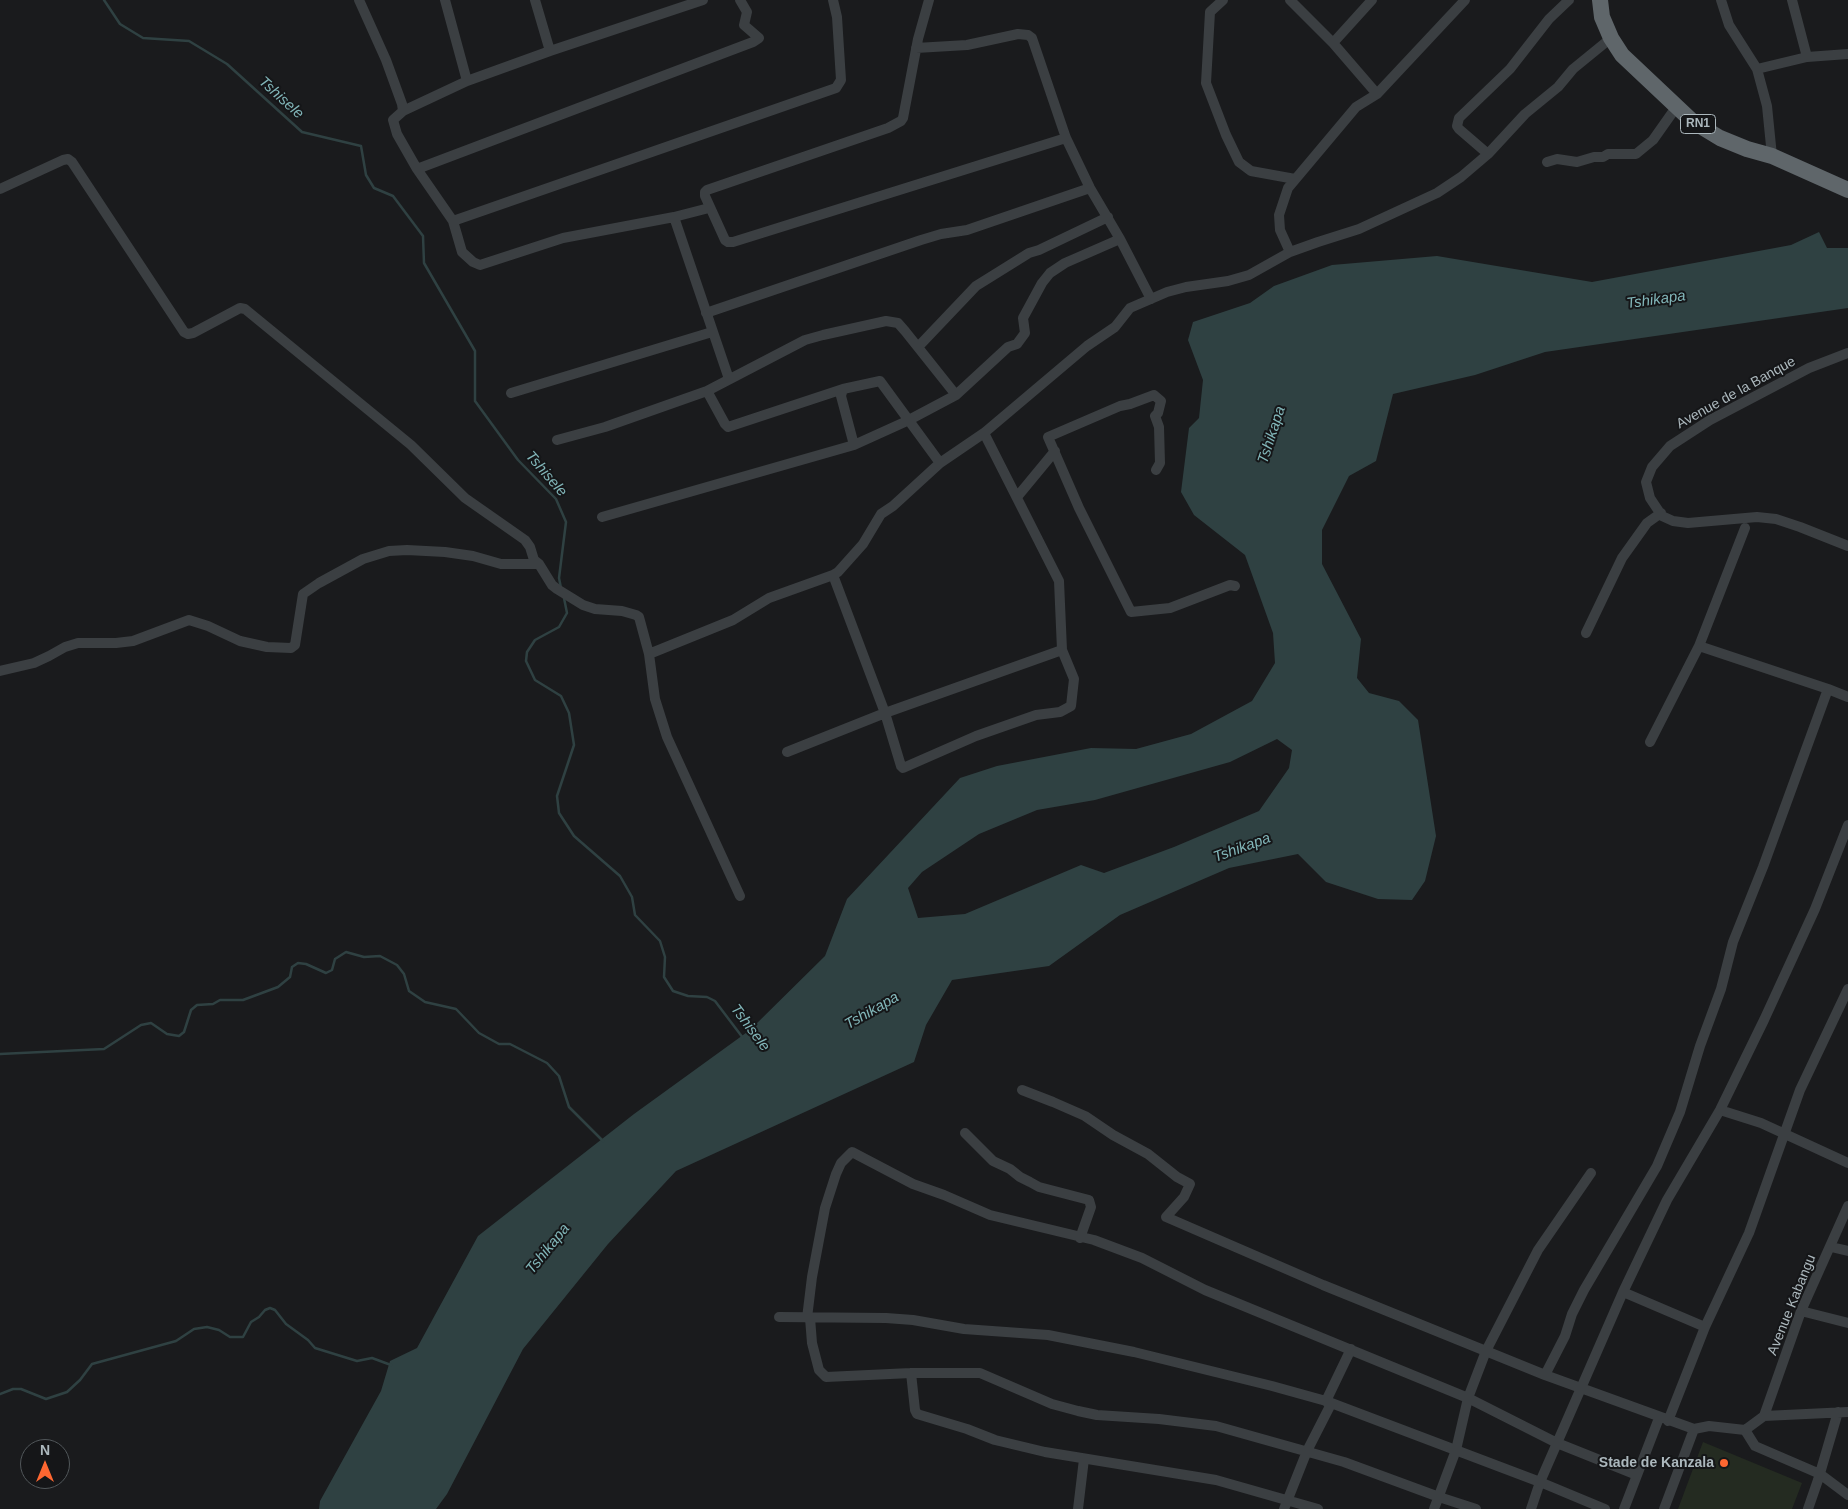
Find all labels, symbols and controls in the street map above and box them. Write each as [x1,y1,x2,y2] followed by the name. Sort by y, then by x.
[255,73,307,123] water label: Tshisele
[1680,115,1716,134] road number: RN1
[1625,287,1687,313] water label: Tshikapa
[1673,353,1799,433] street label: Avenue de la Banque
[1254,404,1290,466] water label: Tshikapa
[521,448,571,500] water label: Tshisele
[1211,829,1273,867] water label: Tshikapa
[842,988,902,1034] water label: Tshikapa
[726,1001,774,1055] water label: Tshisele
[522,1220,574,1278] water label: Tshikapa
[1764,1252,1820,1358] street label: Avenue Kabangu
[20,1439,70,1489] north arrow
[40,1442,50,1458] text: N
[1599,1455,1714,1471] place label: Stade de Kanzala
[1718,1457,1730,1469] marker: Stade de Kanzala

